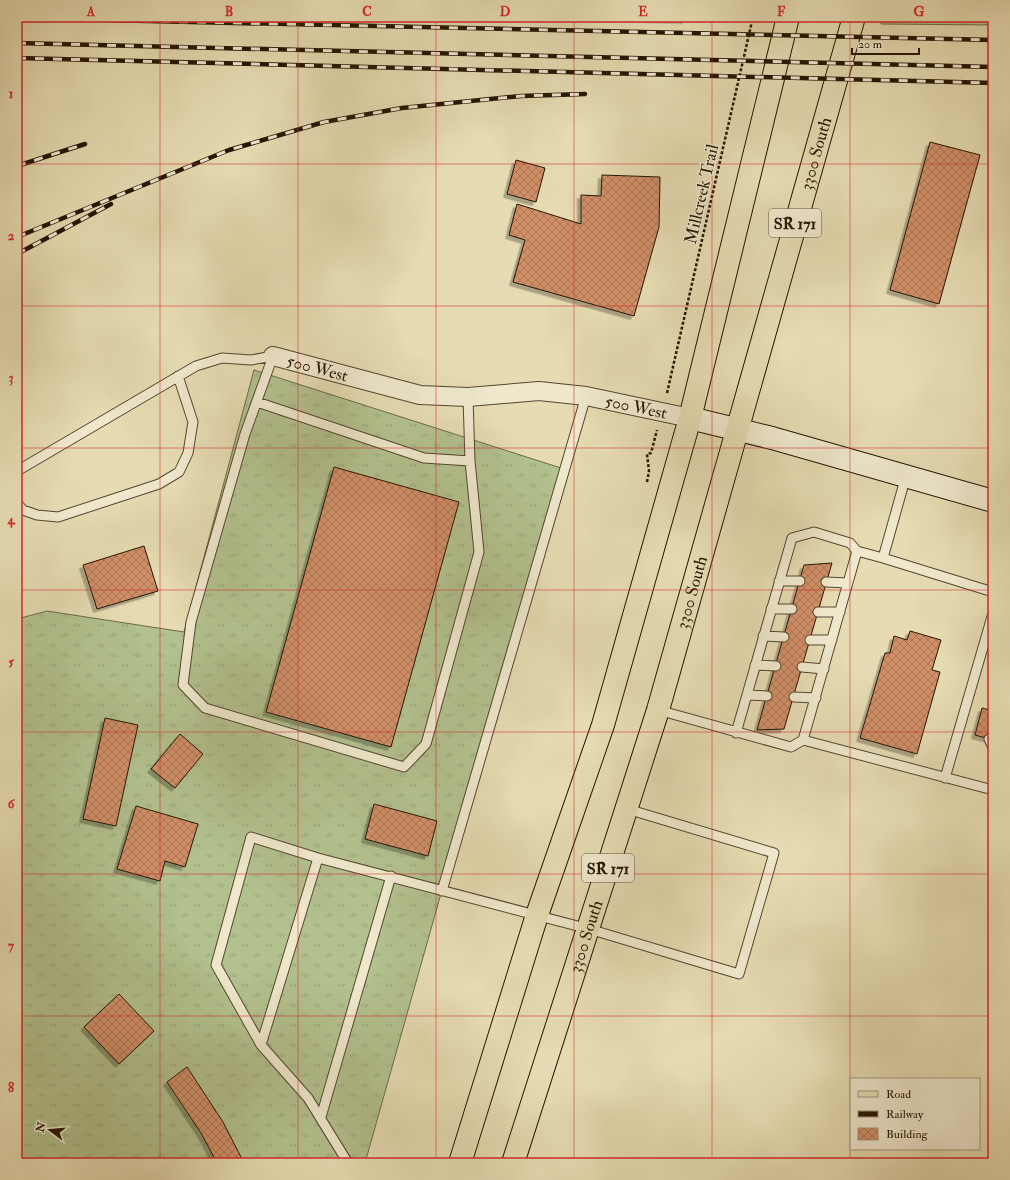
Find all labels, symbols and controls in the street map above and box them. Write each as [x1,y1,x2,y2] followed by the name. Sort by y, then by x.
[86,4,96,20] text: A
[225,4,233,20] text: B
[362,4,372,20] text: C
[500,4,511,20] text: D
[638,4,648,20] text: E
[777,4,786,20] text: F
[914,4,925,20] text: G
[852,30,919,56] scale bar
[858,37,883,52] text: 20 m
[9,86,14,102] text: 1
[796,115,836,193] street label: 3300 South
[680,142,723,246] street label: Millcreek Trail
[769,209,821,237] road number: SR 171
[8,228,15,244] text: 2
[284,350,351,387] street label: 500 West
[9,370,14,386] text: 3
[603,390,669,424] street label: 500 West
[6,512,15,528] text: 4
[671,553,712,631] street label: 3300 South
[8,654,14,670] text: 5
[8,796,16,812] text: 6
[582,854,634,882] road number: SR 171
[565,898,607,975] street label: 3300 South
[8,938,15,954] text: 7
[850,1078,980,1150] legend
[8,1080,14,1096] text: 8
[886,1087,911,1102] text: Road
[886,1107,924,1122] text: Railway
[30,1110,70,1150] north arrow
[33,1120,49,1135] text: N
[886,1127,929,1142] text: Building

